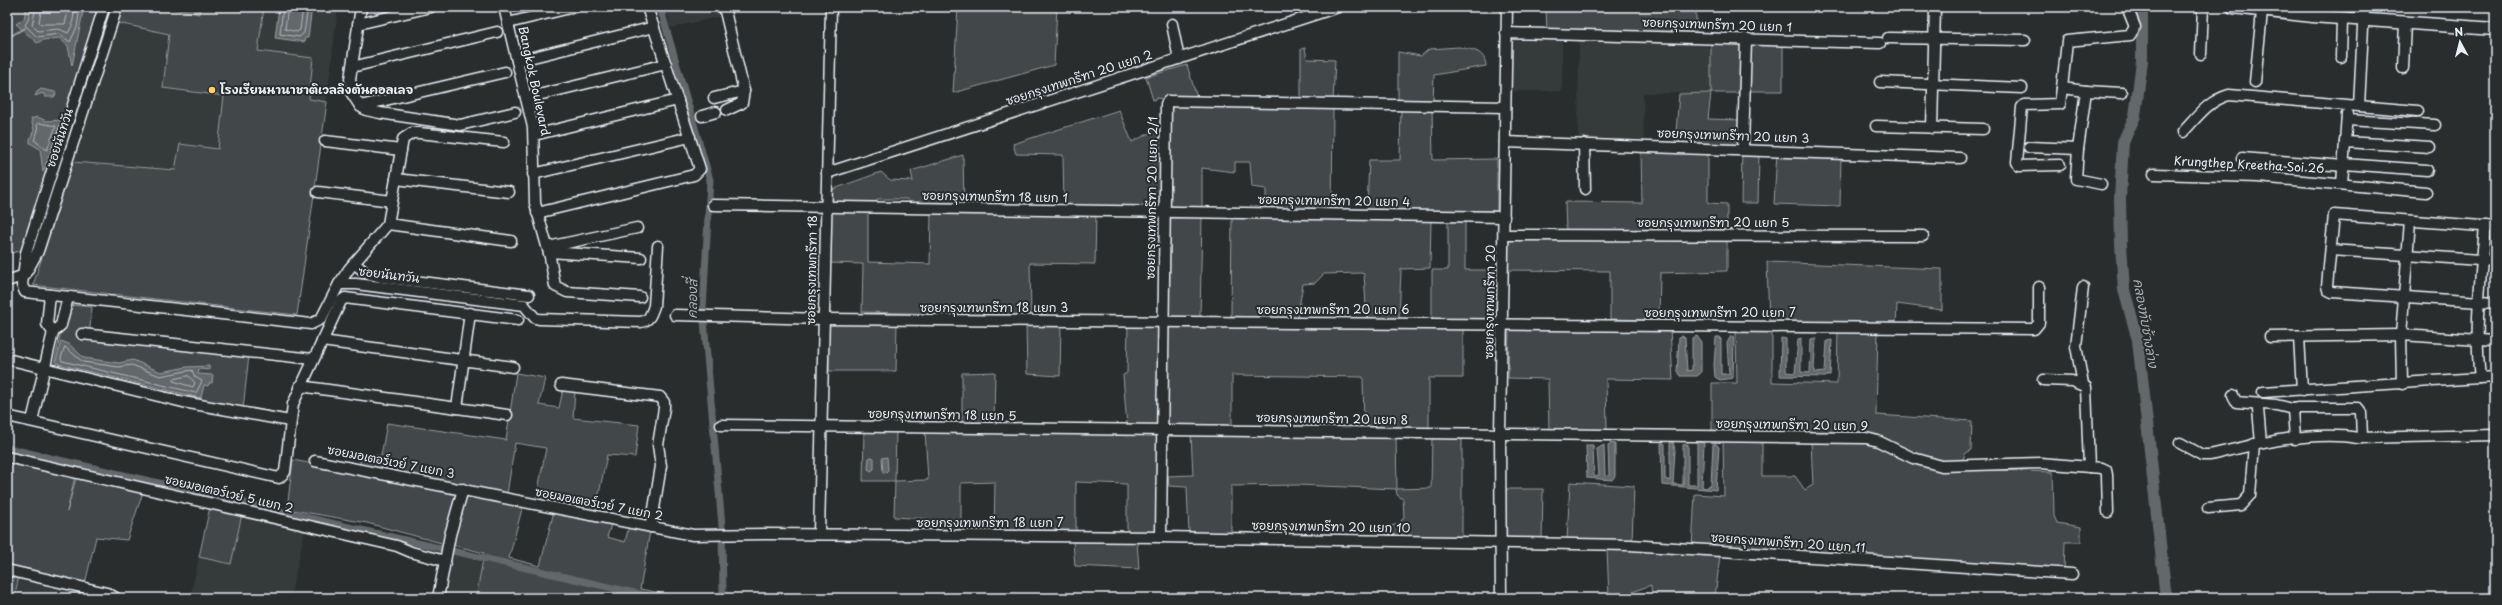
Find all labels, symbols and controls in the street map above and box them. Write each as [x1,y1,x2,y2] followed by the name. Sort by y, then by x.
[1642,12,1792,37] street label: ซอยกรุงเทพกรีฑา 20 แยก 1
[2440,22,2480,62] north arrow
[2453,23,2464,41] text: N
[515,24,556,138] street label: Bangkok Boulevard
[1003,45,1155,110] street label: ซอยกรุงเทพกรีฑา 20 แยก 2
[219,80,413,98] place label: โรงเรียนนานาชาติเวลลิงตันคอลเลจ
[207,85,217,95] marker: โรงเรียนนานาชาติเวลลิงตันคอลเลจ
[41,106,77,170] street label: ซอยนันทวัน
[1141,116,1162,280] street label: ซอยกรุงเทพกรีฑา 20 แยก 2/1
[1656,123,1810,148] street label: ซอยกรุงเทพกรีฑา 20 แยก 3
[2173,151,2325,177] street label: Krungthep Kreetha Soi 26
[922,186,1068,207] street label: ซอยกรุงเทพกรีฑา 18 แยก 1
[1258,190,1411,211] street label: ซอยกรุงเทพกรีฑา 20 แยก 4
[1637,213,1789,232] street label: ซอยกรุงเทพกรีฑา 20 แยก 5
[801,215,822,325] street label: ซอยกรุงเทพกรีฑา 18
[1479,245,1500,359] street label: ซอยกรุงเทพกรีฑา 20
[358,261,421,287] street label: ซอยนันทวัน
[680,275,701,319] water label: คลองสี่
[2129,277,2164,370] water label: คลองทับช้างล่าง
[920,298,1068,317] street label: ซอยกรุงเทพกรีฑา 18 แยก 3
[1256,300,1410,319] street label: ซอยกรุงเทพกรีฑา 20 แยก 6
[1644,303,1796,322] street label: ซอยกรุงเทพกรีฑา 20 แยก 7
[868,404,1016,425] street label: ซอยกรุงเทพกรีฑา 18 แยก 5
[1256,408,1408,429] street label: ซอยกรุงเทพกรีฑา 20 แยก 8
[1716,414,1868,435] street label: ซอยกรุงเทพกรีฑา 20 แยก 9
[326,440,457,482] street label: ซอยมอเตอร์เวย์ 7 แยก 3
[163,469,295,517] street label: ซอยมอเตอร์เวย์ 5 แยก 2
[534,482,665,524] street label: ซอยมอเตอร์เวย์ 7 แยก 2
[916,513,1064,532] street label: ซอยกรุงเทพกรีฑา 18 แยก 7
[1251,516,1411,537] street label: ซอยกรุงเทพกรีฑา 20 แยก 10
[1710,528,1866,557] street label: ซอยกรุงเทพกรีฑา 20 แยก 11

